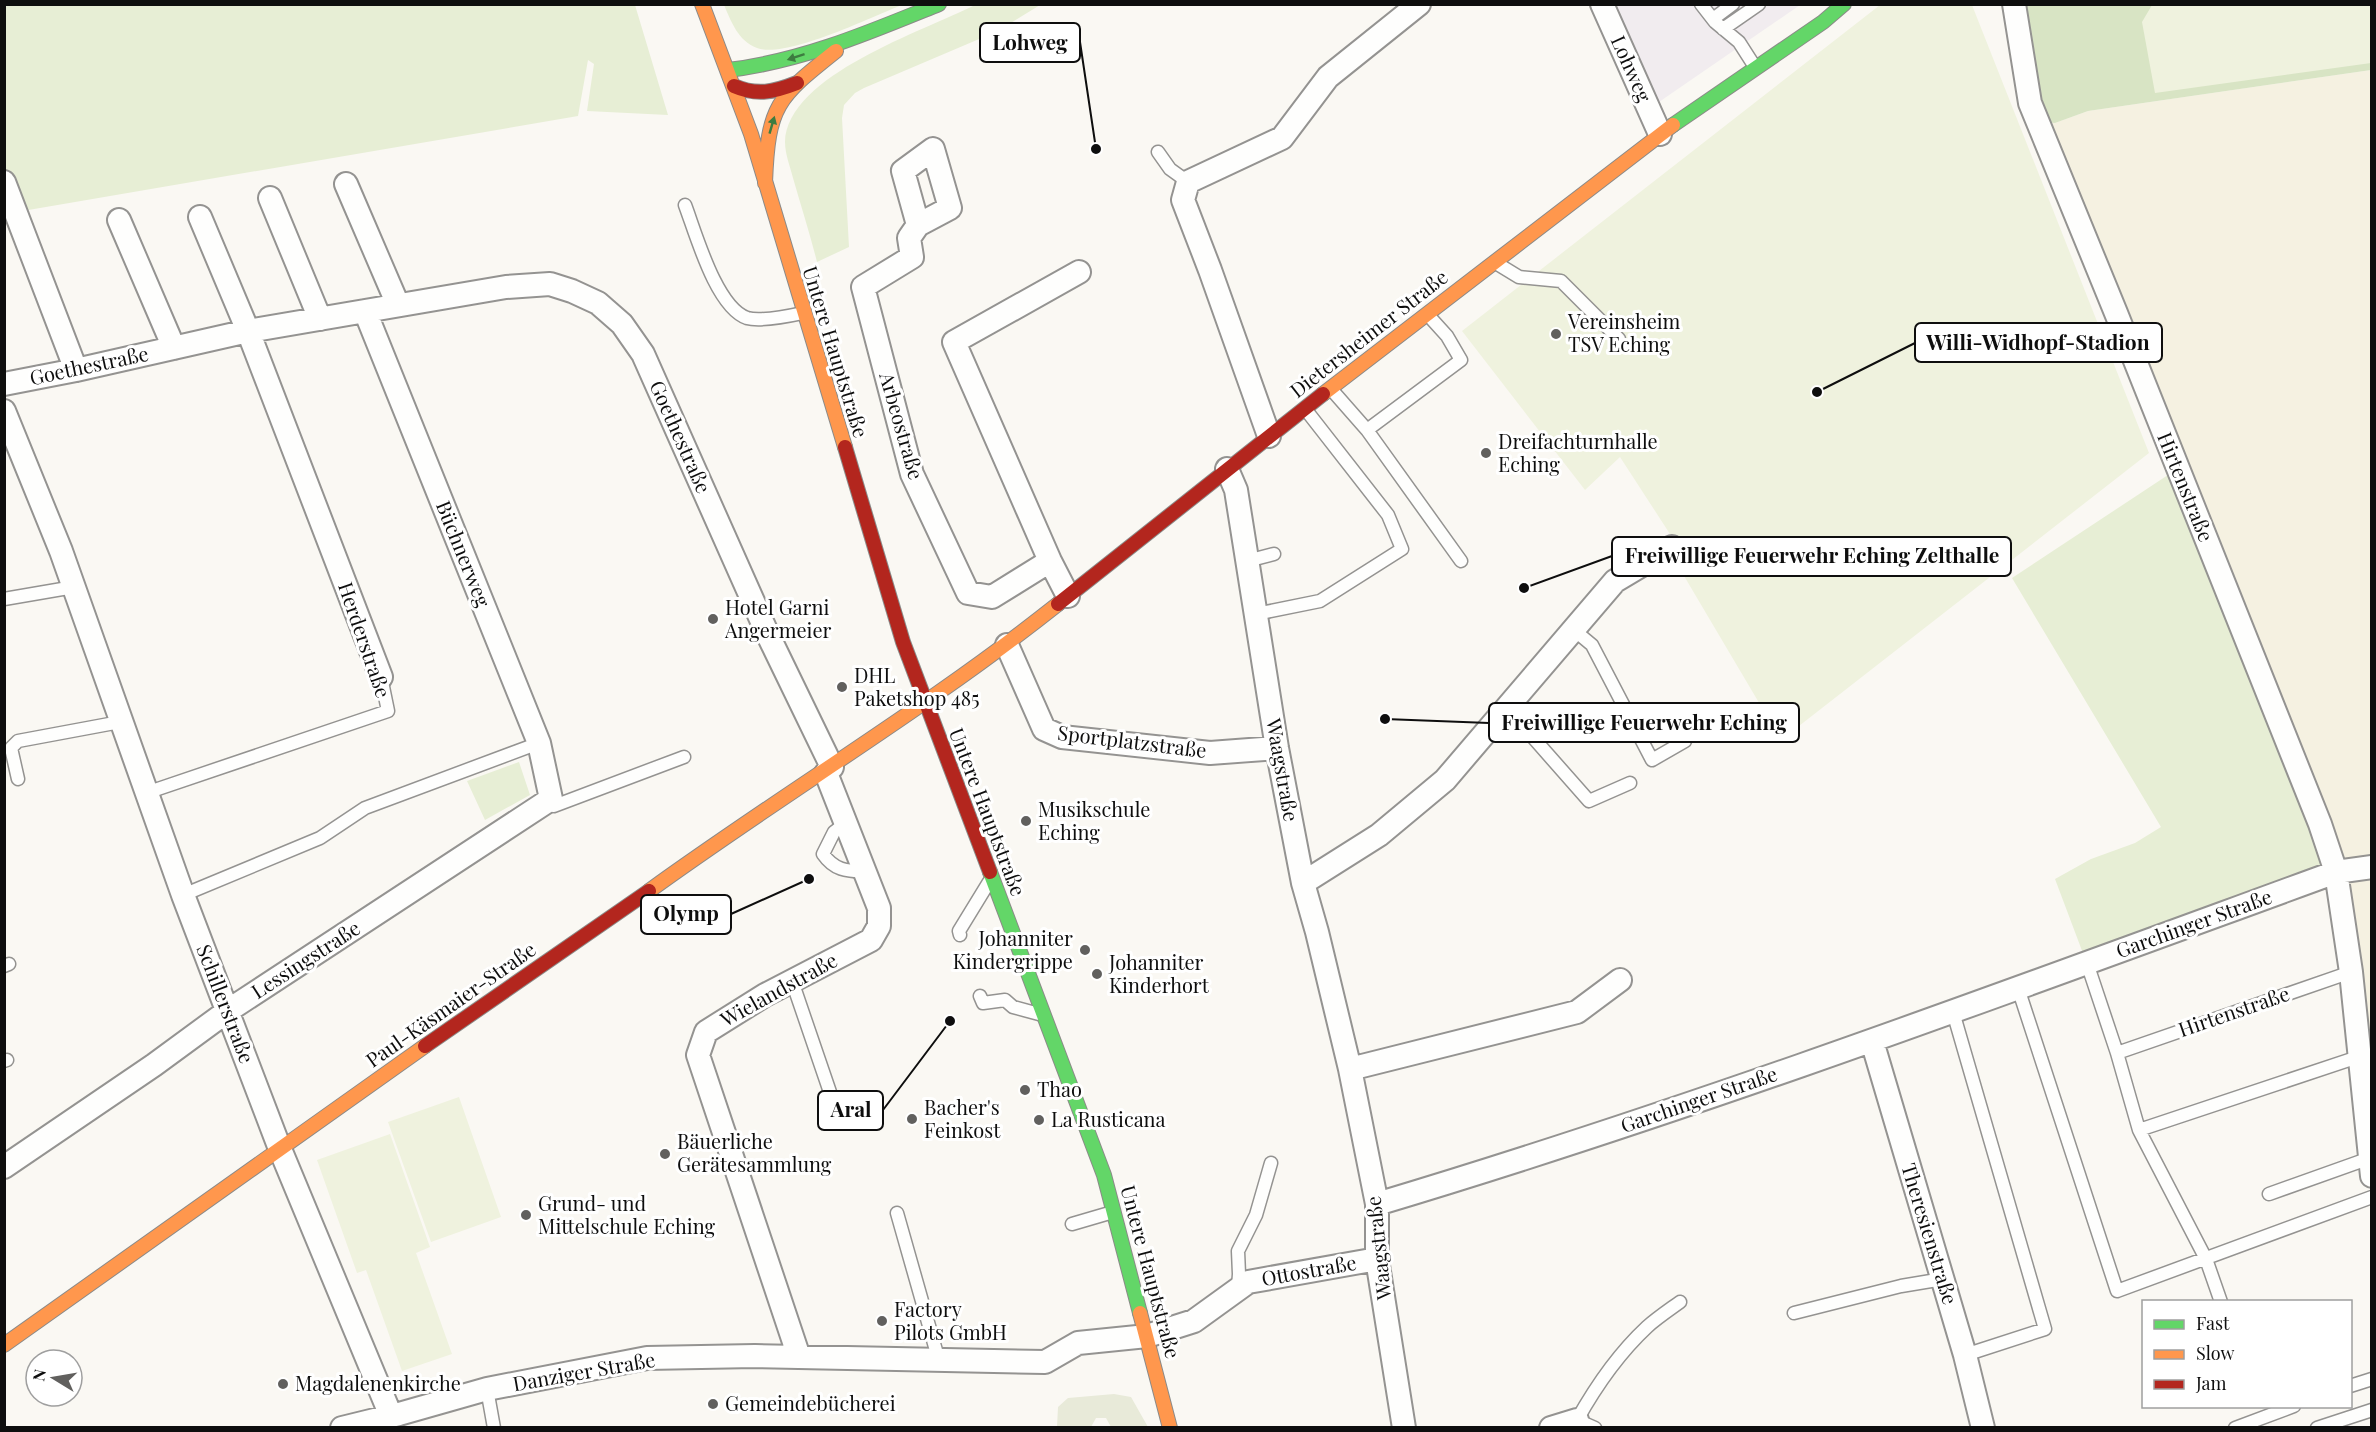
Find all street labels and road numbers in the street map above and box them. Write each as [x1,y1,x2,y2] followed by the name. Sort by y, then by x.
[1606,31,1659,106] street label: Lohweg
[797,262,875,441] street label: Untere Hauptstraße
[1284,263,1452,403] street label: Dietersheimer Straße
[27,339,151,390] street label: Goethestraße
[874,368,931,482] street label: Arbeostraße
[644,376,718,497] street label: Goethestraße
[2152,428,2221,545] street label: Hirtenstraße
[431,496,498,611] street label: Büchnerweg
[333,578,398,701] street label: Herderstraße
[1261,715,1306,823] street label: Waagstraße
[1056,718,1208,763] street label: Sportplatzstraße
[944,723,1033,899] street label: Untere Hauptstraße
[2112,882,2275,963] street label: Garchinger Straße
[246,914,365,1004] street label: Lessingstraße
[360,935,540,1073] street label: Paul-Käsmaier-Straße
[191,940,261,1067] street label: Schillerstraße
[714,945,841,1032] street label: Wielandstraße
[2174,979,2293,1042] street label: Hirtenstraße
[1617,1059,1780,1138] street label: Garchinger Straße
[1896,1160,1965,1307] street label: Theresienstraße
[1115,1182,1188,1361] street label: Untere Hauptstraße
[1359,1195,1396,1302] street label: Waagstraße
[1259,1248,1358,1291] street label: Ottostraße
[510,1345,657,1396] street label: Danziger Straße

